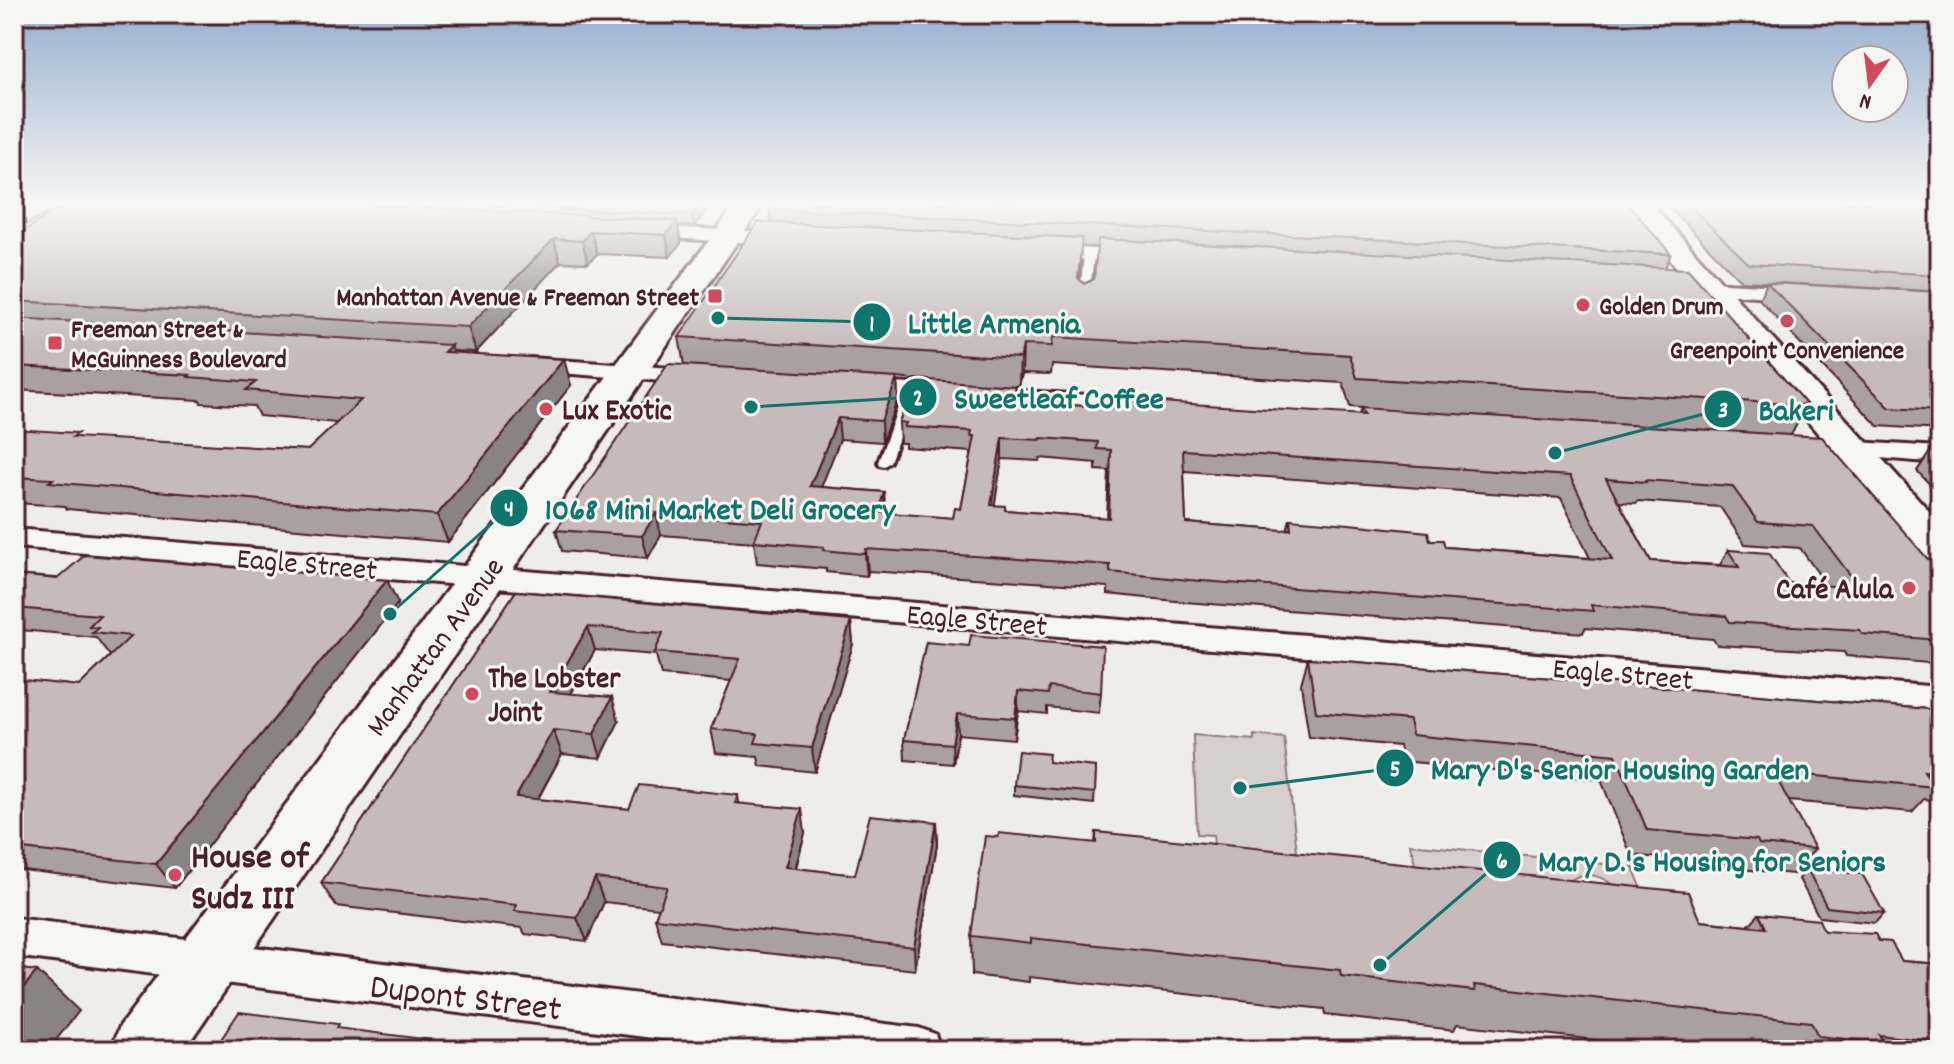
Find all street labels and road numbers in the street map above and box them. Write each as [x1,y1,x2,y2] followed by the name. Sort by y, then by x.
[235,540,379,595] street label: Eagle Street
[358,550,517,747] street label: Manhattan Avenue
[905,596,1049,651] street label: Eagle Street
[1551,650,1695,705] street label: Eagle Street
[367,963,564,1038] street label: Dupont Street

